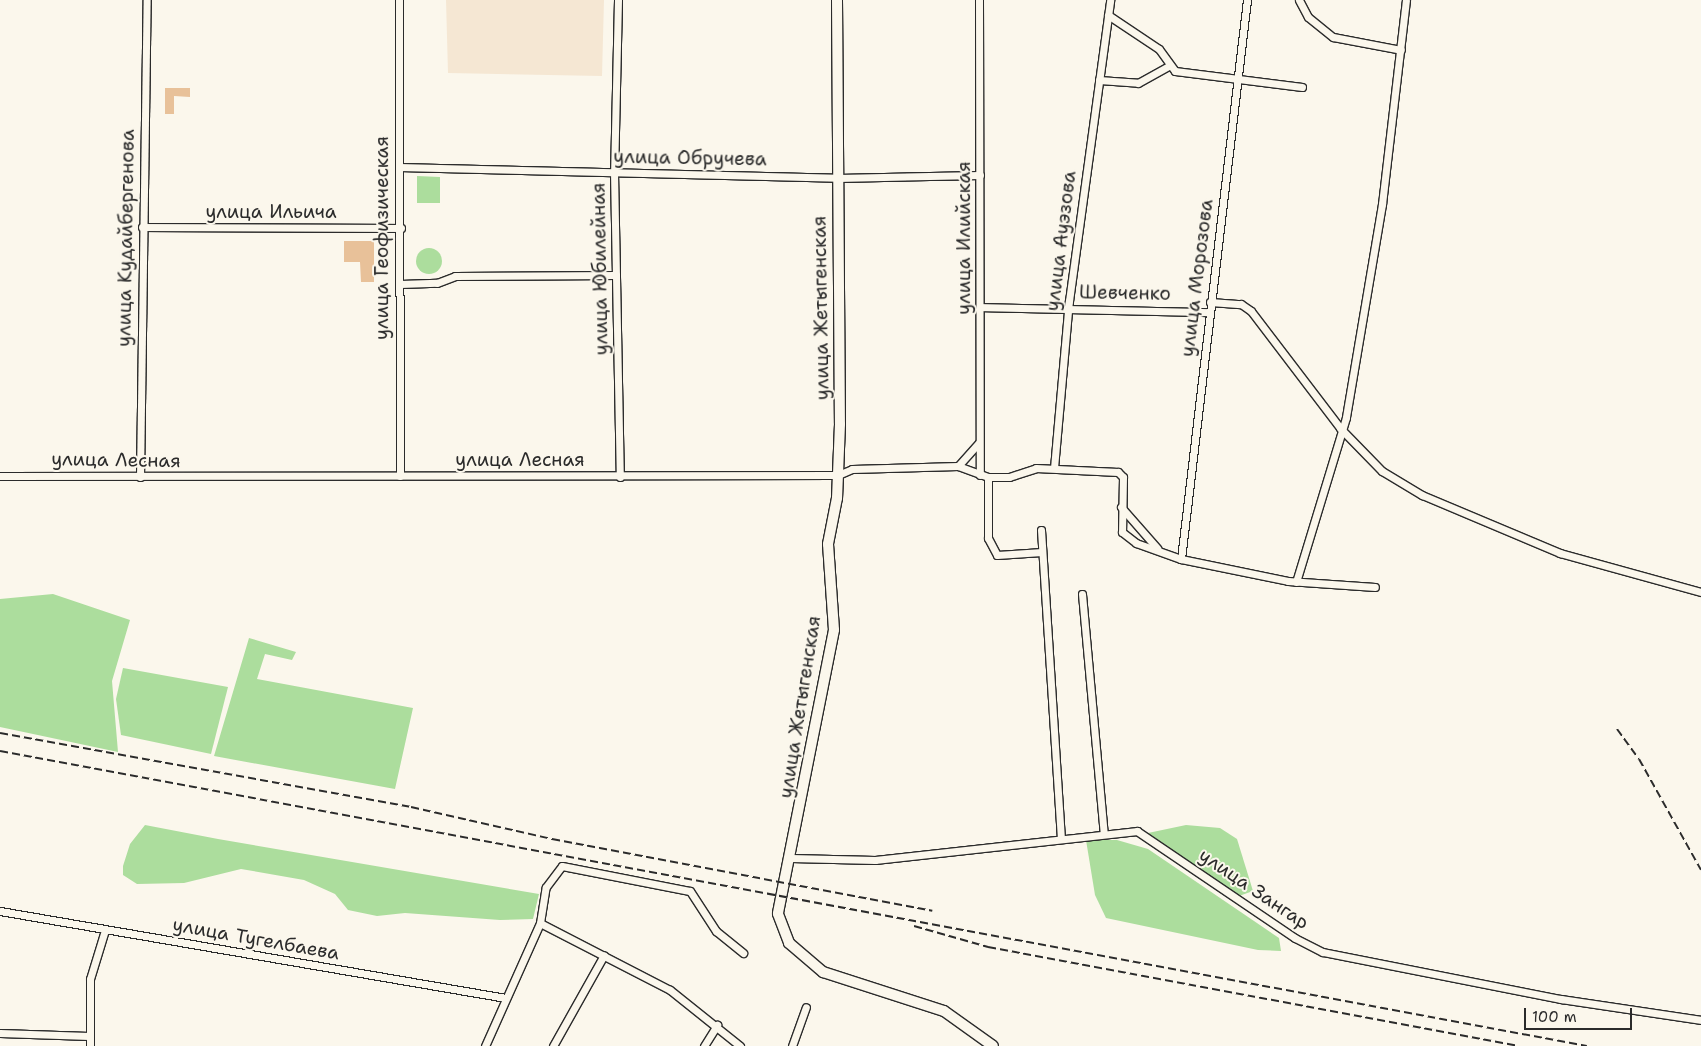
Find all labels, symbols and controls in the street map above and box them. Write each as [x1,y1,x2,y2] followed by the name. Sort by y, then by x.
[113,129,139,347] street label: улица Кудайбергенова
[371,136,393,340] street label: улица Геофизическая
[613,145,767,171] street label: улица Обручева
[953,161,975,315] street label: улица Илийская
[1041,170,1081,312] street label: улица Ауэзова
[587,182,613,356] street label: улица Юбилейная
[1176,198,1218,358] street label: улица Морозова
[205,201,337,223] street label: улица Ильича
[808,216,834,400] street label: улица Жетыгенская
[1079,281,1171,305] street label: Шевченко
[51,447,181,473] street label: улица Лесная
[455,449,585,471] street label: улица Лесная
[774,614,826,800] street label: улица Жетыгенская
[1195,844,1313,934] street label: улица Зангар
[171,913,341,965] street label: улица Тугелбаева
[1526,998,1634,1030] scale bar
[1532,1007,1577,1027] text: 100 m

